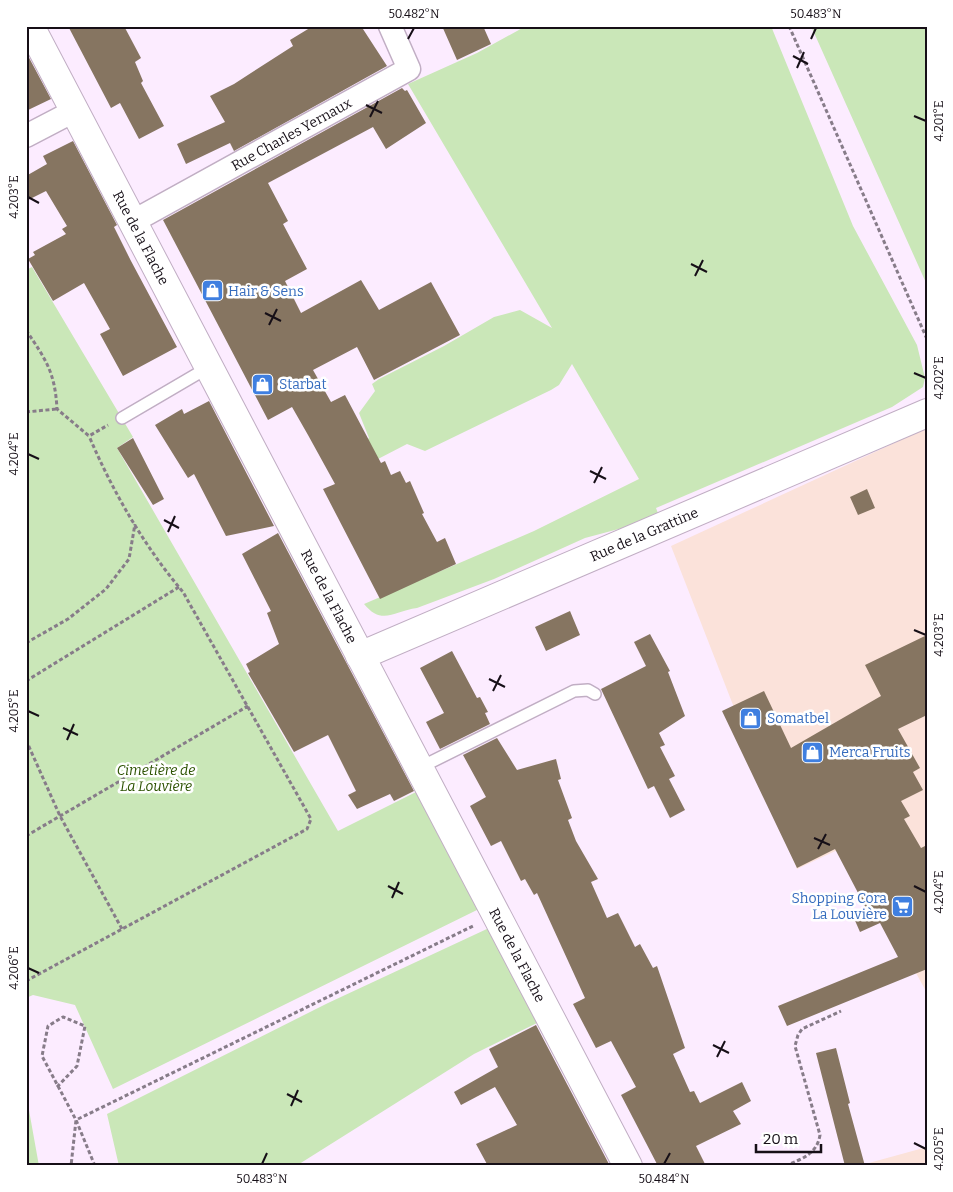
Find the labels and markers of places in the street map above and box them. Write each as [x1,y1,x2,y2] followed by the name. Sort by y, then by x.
[200,279,224,303] shop icon: Hair & Sens
[228,283,304,300] place label: Hair & Sens
[251,372,275,396] shop icon: Starbat
[279,376,327,393] place label: Starbat
[739,706,763,730] shop icon: Somatbel
[767,710,829,727] place label: Somatbel
[801,740,825,764] shop icon: Merca Fruits
[829,744,910,761] place label: Merca Fruits
[791,890,887,923] place label: Shopping Cora La Louvière
[891,894,915,918] supermarket icon: Shopping Cora La Louvière

